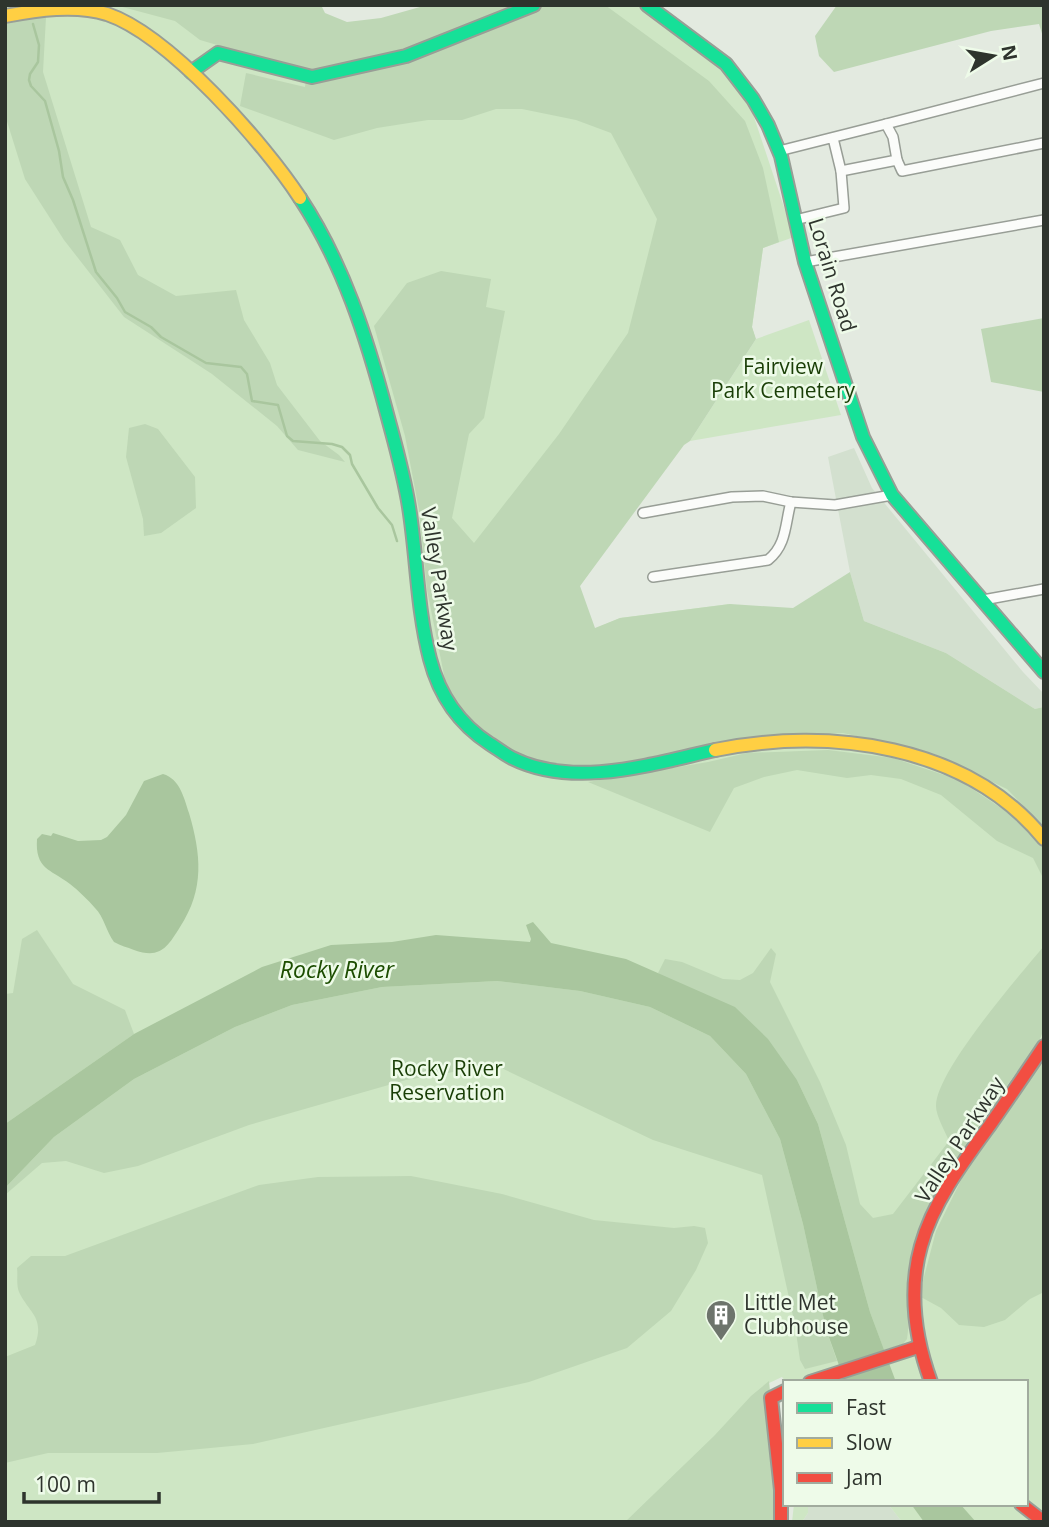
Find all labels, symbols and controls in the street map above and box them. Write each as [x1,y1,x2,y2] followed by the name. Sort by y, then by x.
[958,21,1028,91] north arrow
[995,43,1024,63] text: N
[802,214,864,335] street label: Lorain Road
[711,352,855,404] park label: Fairview Park Cemetery
[415,505,465,653] street label: Valley Parkway
[280,953,395,985] water label: Rocky River
[389,1054,505,1106] park label: Rocky River Reservation
[908,1071,1011,1208] street label: Valley Parkway
[744,1288,848,1340] place label: Little Met Clubhouse
[704,1298,738,1342] building icon: Little Met Clubhouse
[783,1380,1028,1506] legend
[846,1393,886,1421] text: Fast
[846,1428,892,1456] text: Slow
[24,1460,159,1504] scale bar
[844,1463,883,1491] text: Jam
[35,1470,96,1498] text: 100 m

